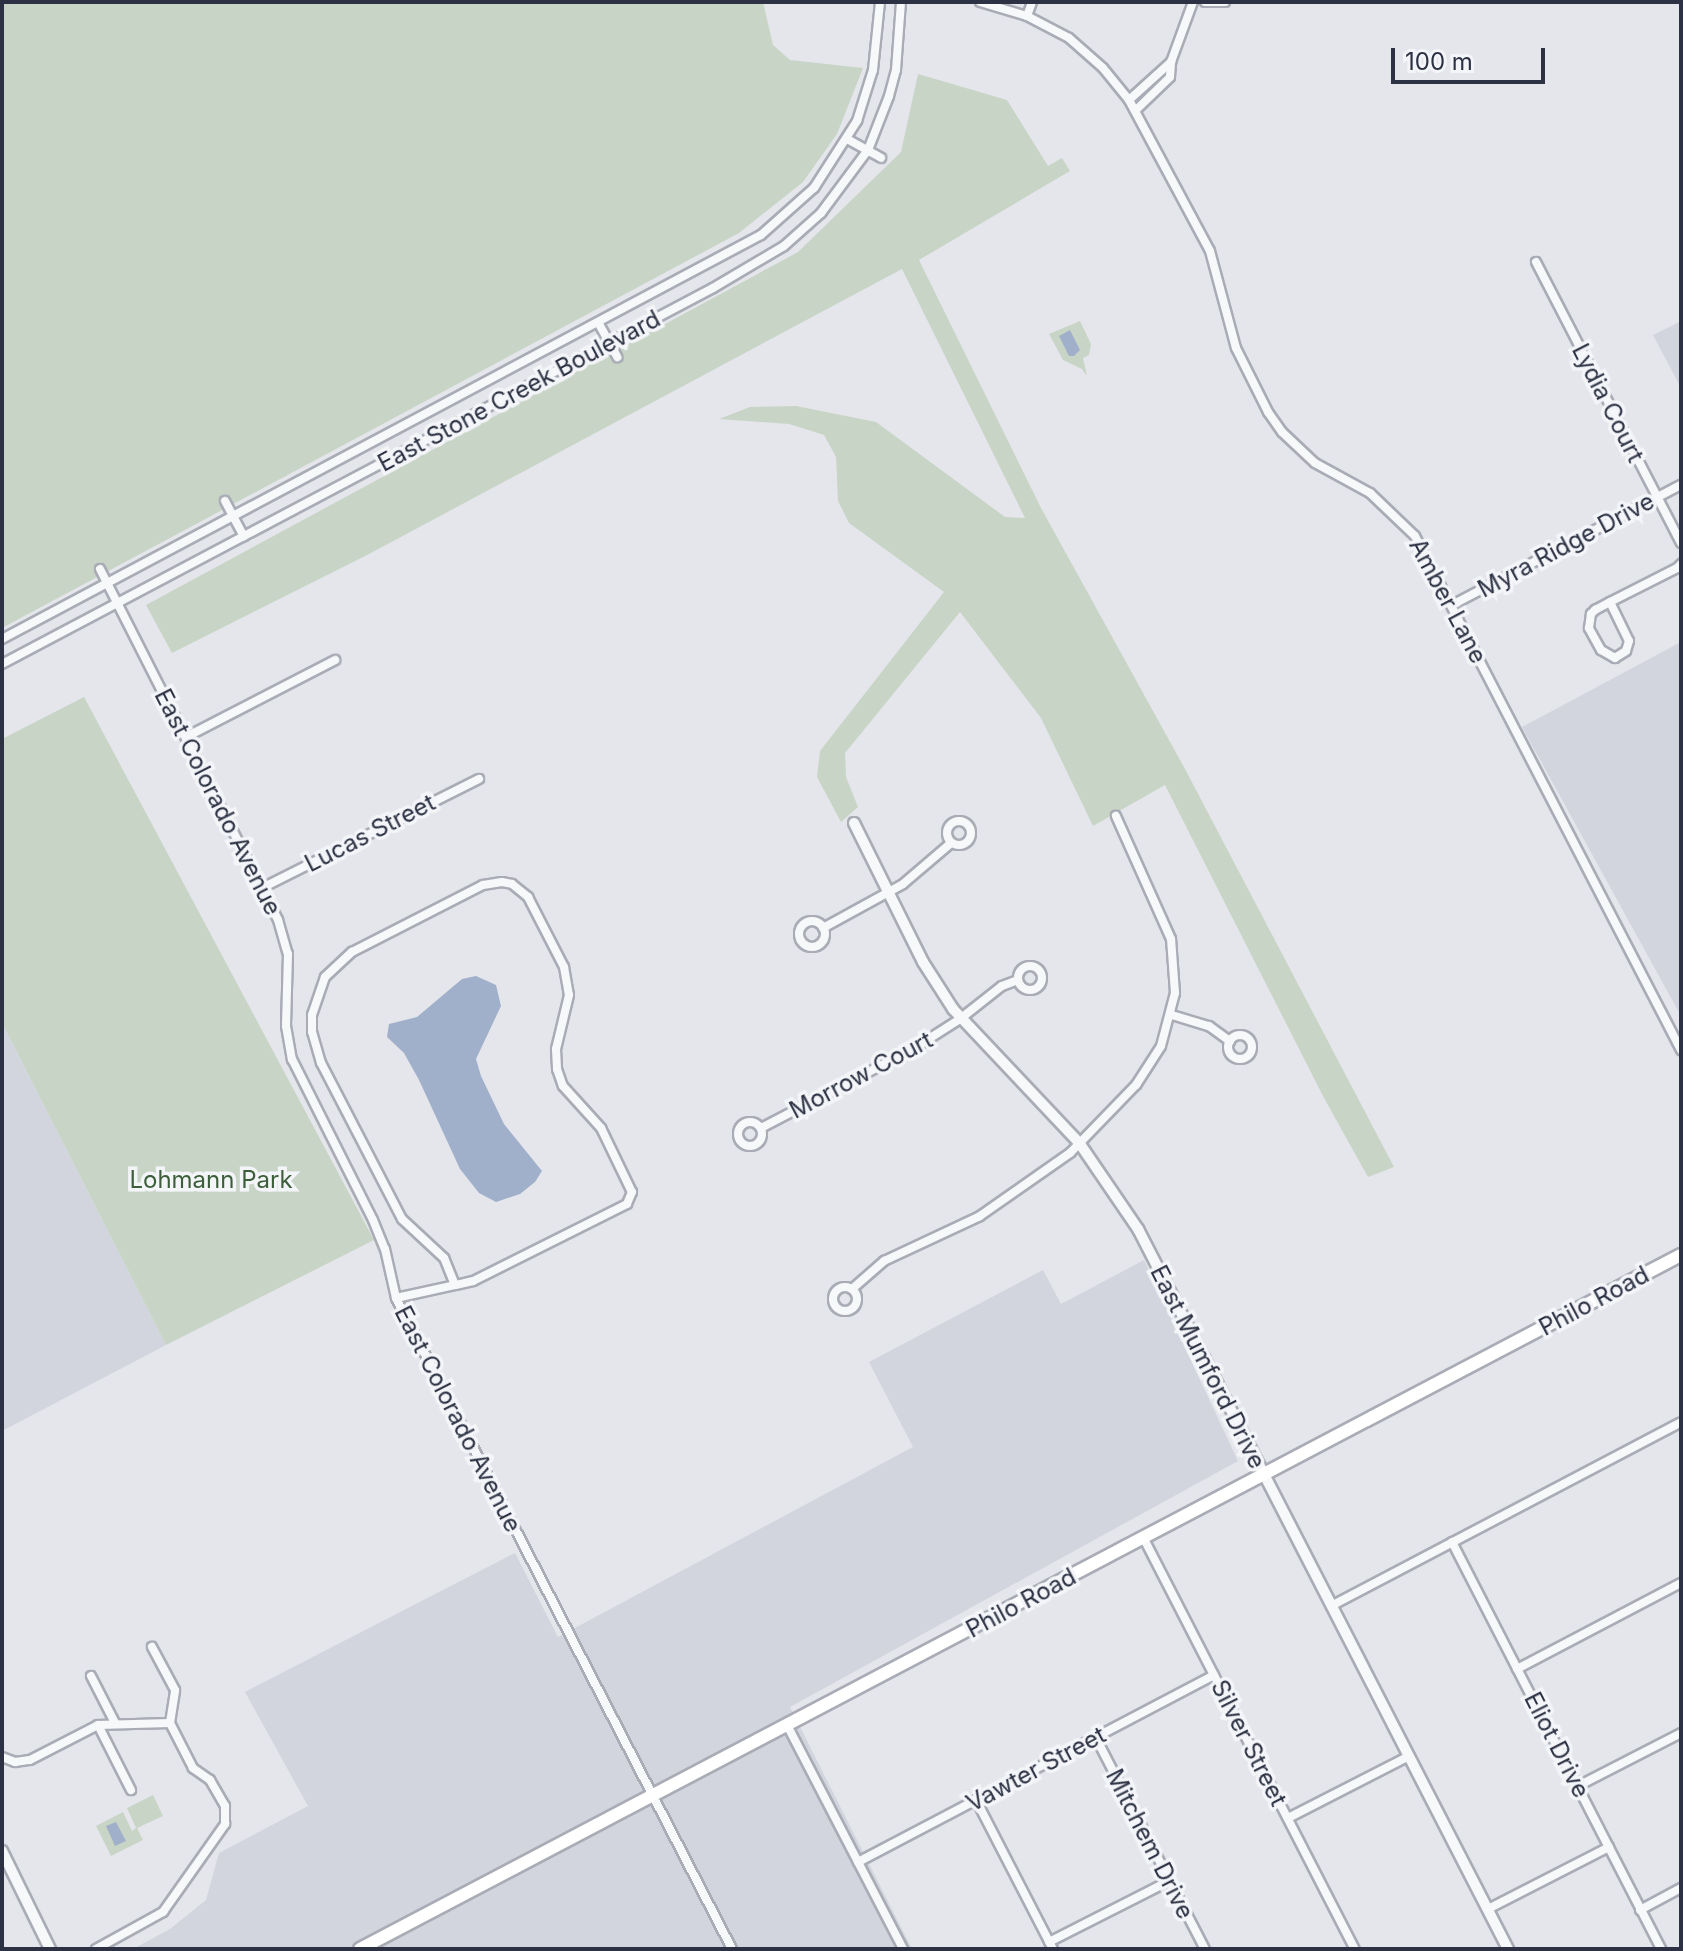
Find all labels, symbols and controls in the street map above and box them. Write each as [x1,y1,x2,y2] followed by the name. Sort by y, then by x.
[1395,32,1549,82] scale bar
[1405,47,1473,76] text: 100 m
[373,304,665,478] street label: East Stone Creek Boulevard
[1566,339,1650,467] street label: Lydia Court
[1473,486,1659,604] street label: Myra Ridge Drive
[1403,534,1493,668] street label: Amber Lane
[148,684,288,920] street label: East Colorado Avenue
[300,788,440,878] street label: Lucas Street
[785,1025,937,1125] street label: Morrow Court
[129,1166,293,1194] park label: Lohmann Park
[1534,1260,1654,1342] street label: Philo Road
[1144,1261,1272,1473] street label: East Mumford Drive
[388,1301,528,1537] street label: East Colorado Avenue
[961,1562,1081,1644] street label: Philo Road
[1205,1675,1293,1811] street label: Silver Street
[1518,1687,1596,1803] street label: Eliot Drive
[961,1720,1111,1818] street label: Vawter Street
[1100,1764,1200,1924] street label: Mitchem Drive

